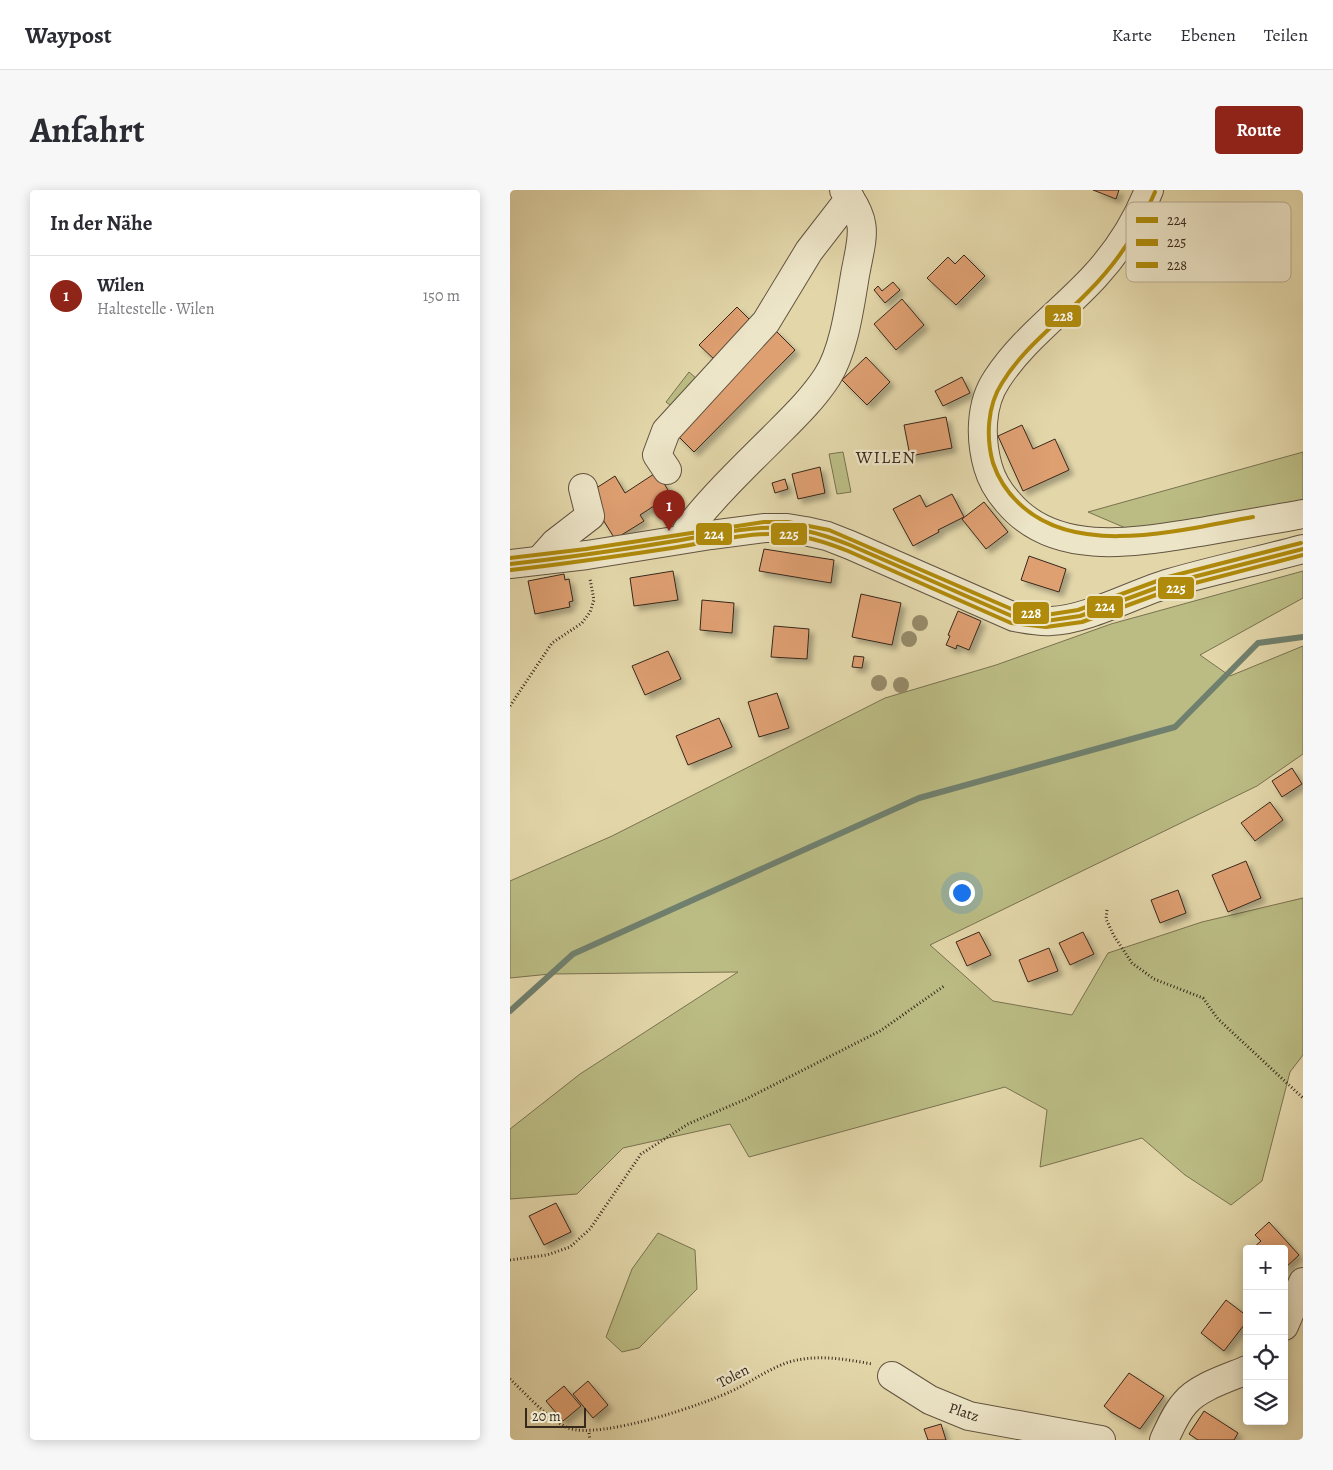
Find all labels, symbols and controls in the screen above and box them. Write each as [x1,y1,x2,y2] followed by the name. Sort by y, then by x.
[25,19,112,51] text: Waypost
[1112,23,1152,47] text: Karte
[1180,23,1236,47] text: Ebenen
[1264,23,1308,47] text: Teilen
[30,106,145,154] text: Anfahrt
[1215,106,1303,154] button: Route
[1126,202,1291,282] legend
[50,209,152,237] text: In der Nähe
[1167,211,1187,230] text: 224
[1167,233,1186,252] text: 225
[1167,256,1187,275] text: 228
[97,272,144,298] text: Wilen
[63,285,69,307] text: 1
[423,285,460,307] text: 150 m
[97,298,215,320] text: Haltestelle · Wilen
[1044,304,1082,328] line badge: 228
[1053,307,1073,326] text: 228
[855,445,916,469] district label: WILEN
[653,490,685,531] pin: 1
[695,522,733,546] line badge: 224
[770,522,808,546] line badge: 225
[704,525,724,544] text: 224
[779,525,799,544] text: 225
[1157,576,1195,600] line badge: 225
[1166,579,1186,598] text: 225
[1086,595,1124,619] line badge: 224
[1095,597,1115,616] text: 224
[1012,601,1050,625] line badge: 228
[1021,604,1041,623] text: 228
[949,880,975,906] your location
[1243,1245,1288,1425] map controls
[1243,1245,1288,1290] button: +
[1243,1290,1288,1335] button: −
[1243,1335,1288,1380] button: locate
[714,1360,752,1392] street label: Tolen
[1243,1380,1288,1425] button: layers
[946,1398,982,1426] street label: Platz
[525,1405,586,1428] scale bar
[532,1407,561,1426] text: 20 m

